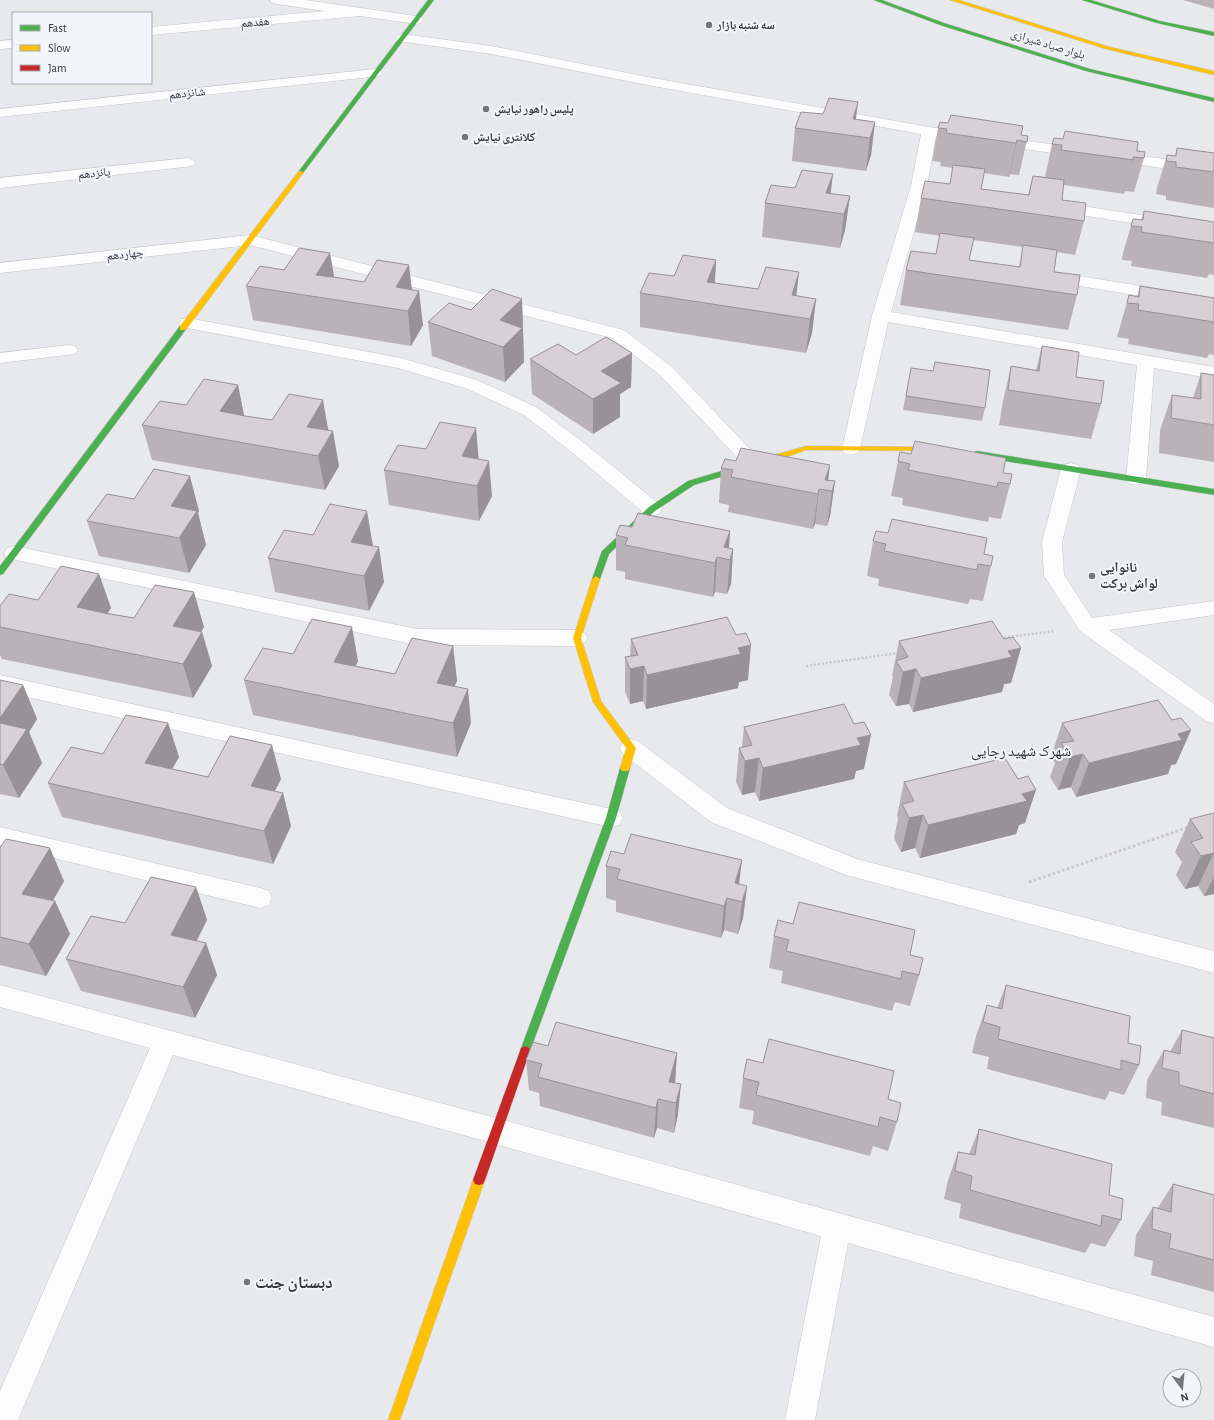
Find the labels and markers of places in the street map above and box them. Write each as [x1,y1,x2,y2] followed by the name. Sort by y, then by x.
[716,19,775,32] place label: سه شنبه بازار
[704,20,714,30] marker: سه شنبه بازار
[494,103,574,117] place label: پلیس راهور نیایش
[481,104,491,114] marker: پلیس راهور نیایش
[473,131,536,145] place label: کلانتری نیایش
[460,132,470,142] marker: کلانتری نیایش
[1100,561,1158,592] place label: نانوایی لواش برکت
[1087,571,1097,581] marker: نانوایی لواش برکت
[255,1274,333,1292] place label: دبستان جنت
[242,1277,252,1287] marker: دبستان جنت

